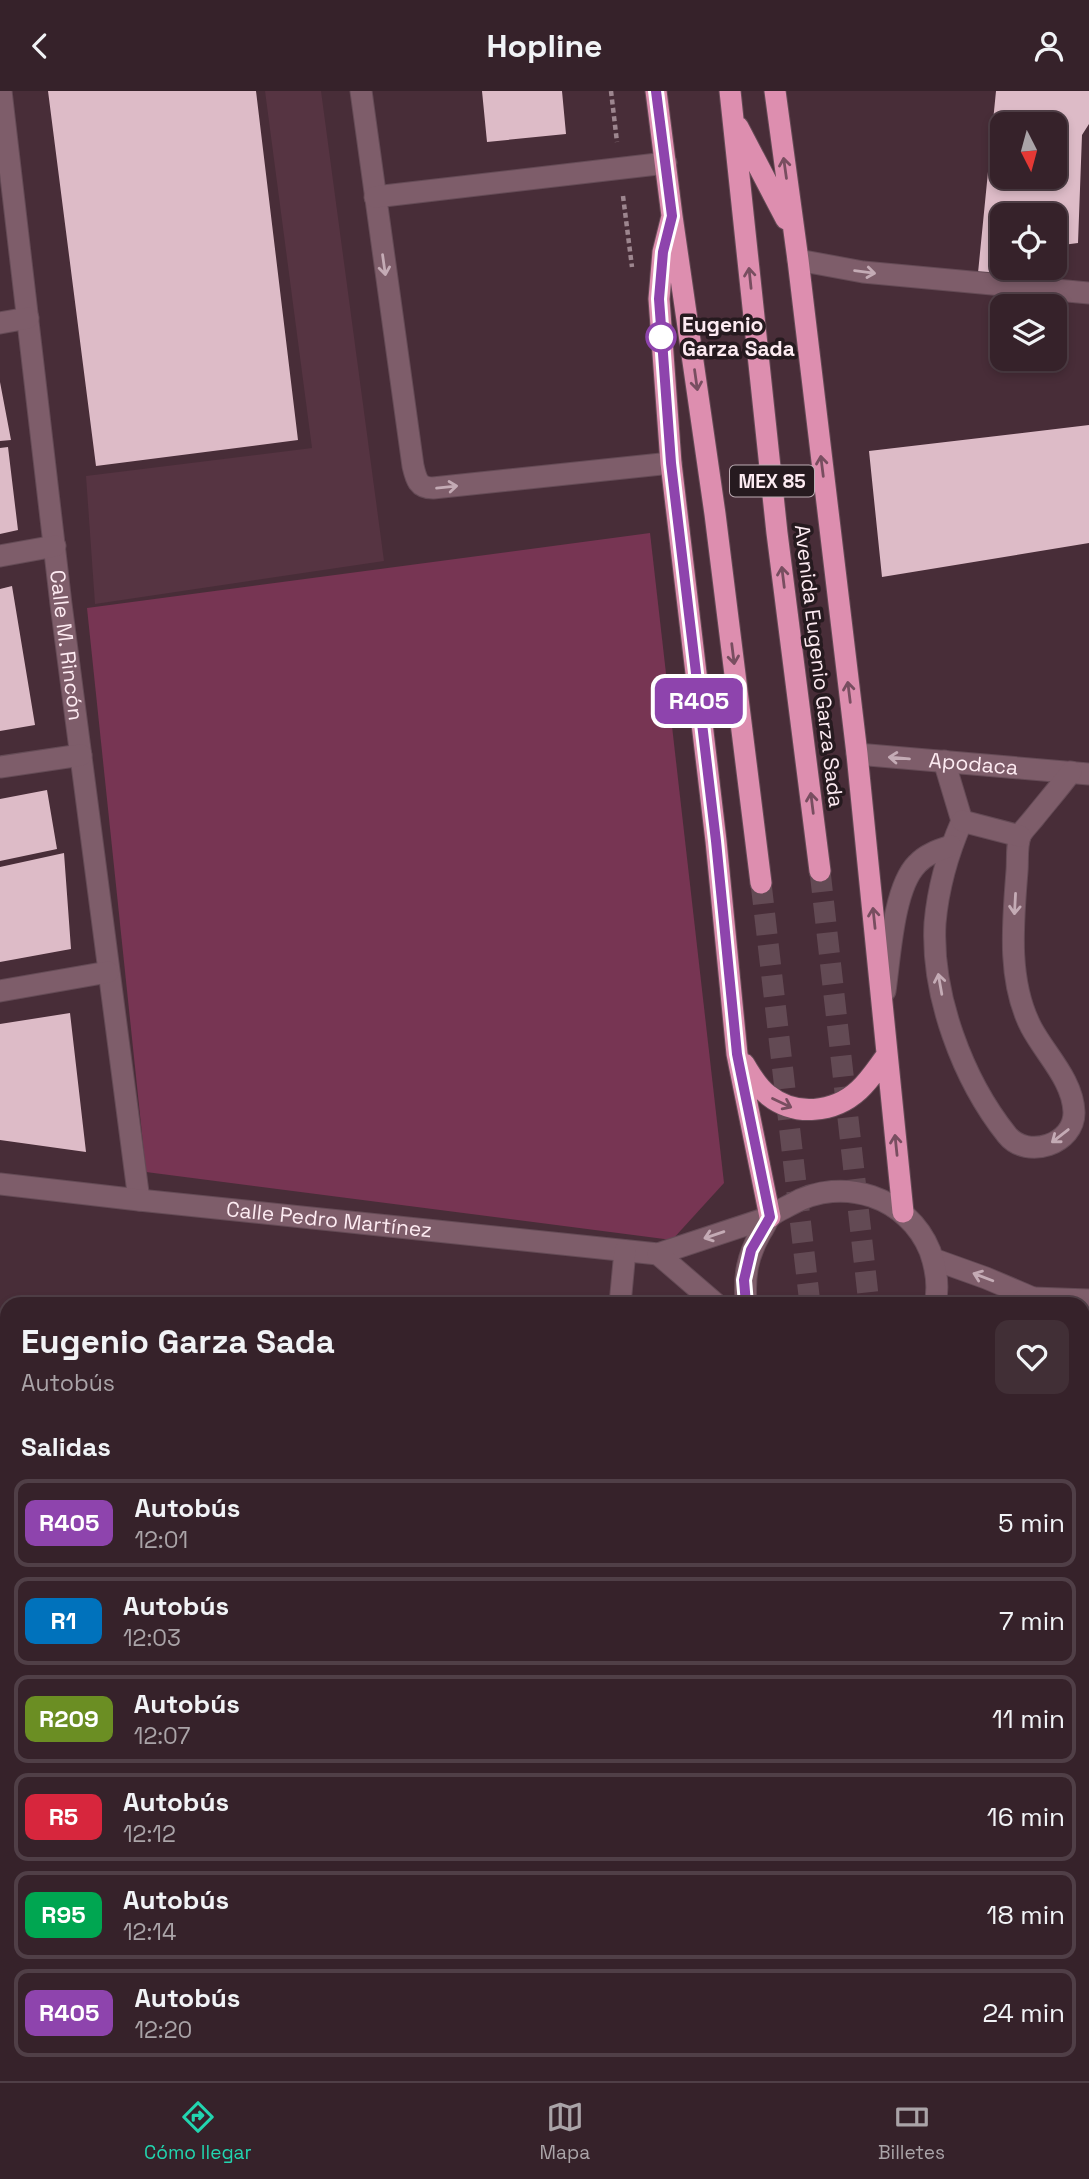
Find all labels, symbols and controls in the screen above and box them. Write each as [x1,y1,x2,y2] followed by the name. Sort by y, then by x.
[486,26,603,66] text: Hopline
[21,27,59,65] icon: back
[1030,27,1068,65] icon: person
[990,112,1068,189] north arrow
[990,112,1067,371] map controls
[778,157,791,180] one-way arrow
[990,203,1067,280] button: locate
[378,253,391,276] one-way arrow
[853,265,876,278] one-way arrow
[743,267,756,290] one-way arrow
[990,294,1067,371] button: layers
[682,311,795,362] place label: Eugenio Garza Sada
[646,322,676,352] marker: Eugenio Garza Sada
[689,368,702,391] one-way arrow
[815,455,828,478] one-way arrow
[730,465,814,497] road number: MEX 85
[435,480,458,493] one-way arrow
[789,523,850,809] street label: Avenida Eugenio Garza Sada
[776,567,789,589] one-way arrow
[44,568,90,722] street label: Calle M. Rincón
[726,642,739,665] one-way arrow
[650,678,748,724] line badge: R405
[843,681,856,704] one-way arrow
[669,685,729,716] text: R405
[928,746,1019,781] street label: Apodaca
[888,751,911,764] one-way arrow
[805,792,818,815] one-way arrow
[1009,892,1022,915] one-way arrow
[867,907,880,930] one-way arrow
[933,973,946,996] one-way arrow
[771,1097,792,1110] one-way arrow
[1051,1128,1069,1144] one-way arrow
[889,1134,902,1156] one-way arrow
[225,1195,433,1243] street label: Calle Pedro Martínez
[704,1230,726,1242] one-way arrow
[973,1270,995,1283] one-way arrow
[995,1320,1069,1394] button: heart
[21,1321,335,1363] text: Eugenio Garza Sada
[21,1368,115,1398] text: Autobús
[21,1430,111,1464] text: Salidas
[134,1491,240,1525] text: Autobús
[998,1506,1065,1540] text: 5 min
[39,1507,99,1538] text: R405
[134,1525,188,1555] text: 12:01
[123,1589,229,1623] text: Autobús
[999,1604,1065,1638] text: 7 min
[50,1605,77,1636] text: R1
[123,1623,181,1653] text: 12:03
[134,1687,240,1721] text: Autobús
[992,1702,1065,1736] text: 11 min
[39,1703,99,1734] text: R209
[134,1721,190,1751] text: 12:07
[123,1785,229,1819] text: Autobús
[987,1800,1065,1834] text: 16 min
[49,1801,78,1832] text: R5
[123,1819,176,1849] text: 12:12
[123,1883,229,1917] text: Autobús
[987,1898,1065,1932] text: 18 min
[41,1899,86,1930] text: R95
[123,1917,176,1947] text: 12:14
[134,1981,240,2015] text: Autobús
[982,1996,1065,2030] text: 24 min
[39,1997,99,2028] text: R405
[134,2015,192,2045] text: 12:20
[144,2098,252,2165] tab: Cómo llegar
[540,2098,590,2165] tab: Mapa
[878,2098,945,2165] tab: Billetes

